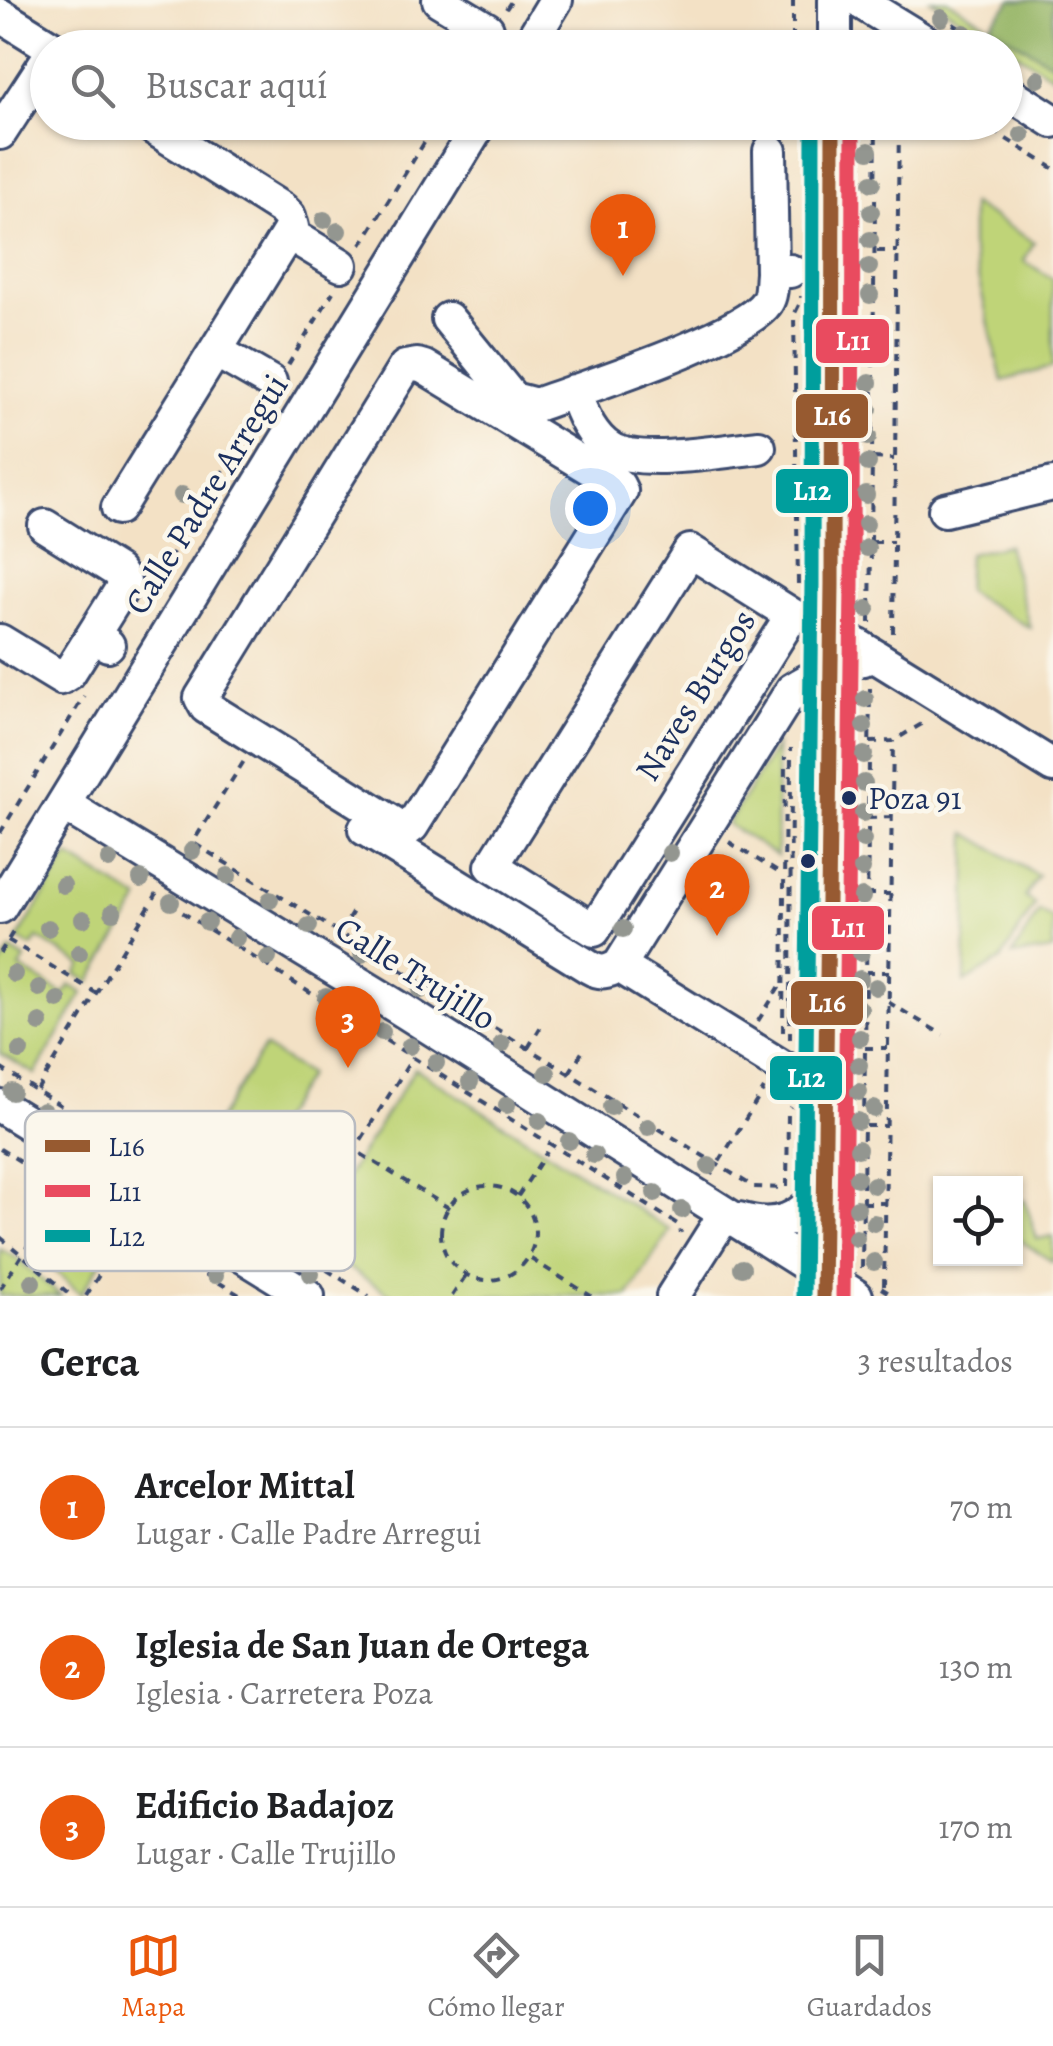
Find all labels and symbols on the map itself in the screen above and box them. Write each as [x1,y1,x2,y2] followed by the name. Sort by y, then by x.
[590,194,656,276] pin: 1
[814,317,891,365] line badge: L11
[836,322,870,360] text: L11
[113,365,299,623] street label: Calle Padre Arregui
[794,392,870,440] line badge: L16
[813,397,851,435] text: L16
[774,467,850,515] line badge: L12
[793,472,832,510] text: L12
[565,483,616,534] your location
[623,600,767,790] street label: Naves Burgos
[868,776,962,820] place label: Poza 91
[839,788,859,808] marker: Poza 91
[798,851,818,871] unlabelled marker
[684,854,750,936] pin: 2
[810,904,886,952] line badge: L11
[326,905,506,1041] street label: Calle Trujillo
[831,909,865,947] text: L11
[789,979,865,1027] line badge: L16
[808,984,846,1022] text: L16
[316,986,380,1068] pin: 3
[768,1054,844,1102] line badge: L12
[787,1059,826,1097] text: L12
[25,1111,355,1271] legend
[108,1128,145,1166] text: L16
[108,1173,141,1211] text: L11
[108,1218,145,1256] text: L12

